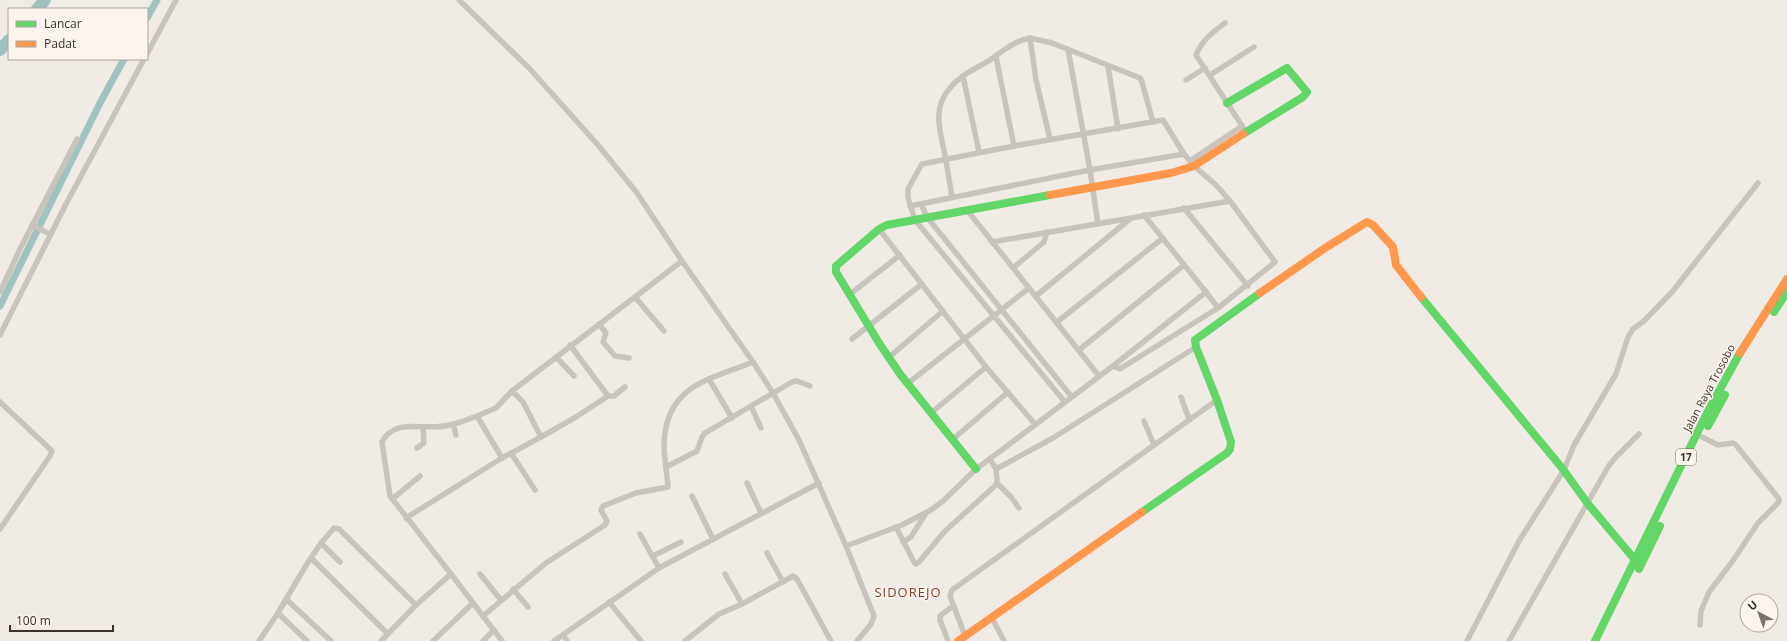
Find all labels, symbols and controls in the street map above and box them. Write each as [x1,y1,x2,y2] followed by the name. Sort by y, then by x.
[8,8,148,60] legend
[44,15,82,32] text: Lancar
[44,35,76,52] text: Padat
[1679,341,1738,435] street label: Jalan Raya Trosobo
[1676,449,1696,465] road number: 17
[874,583,942,601] district label: SIDOREJO
[1739,593,1779,633] north arrow
[1744,597,1760,613] text: U
[10,607,113,633] scale bar
[16,612,51,629] text: 100 m

